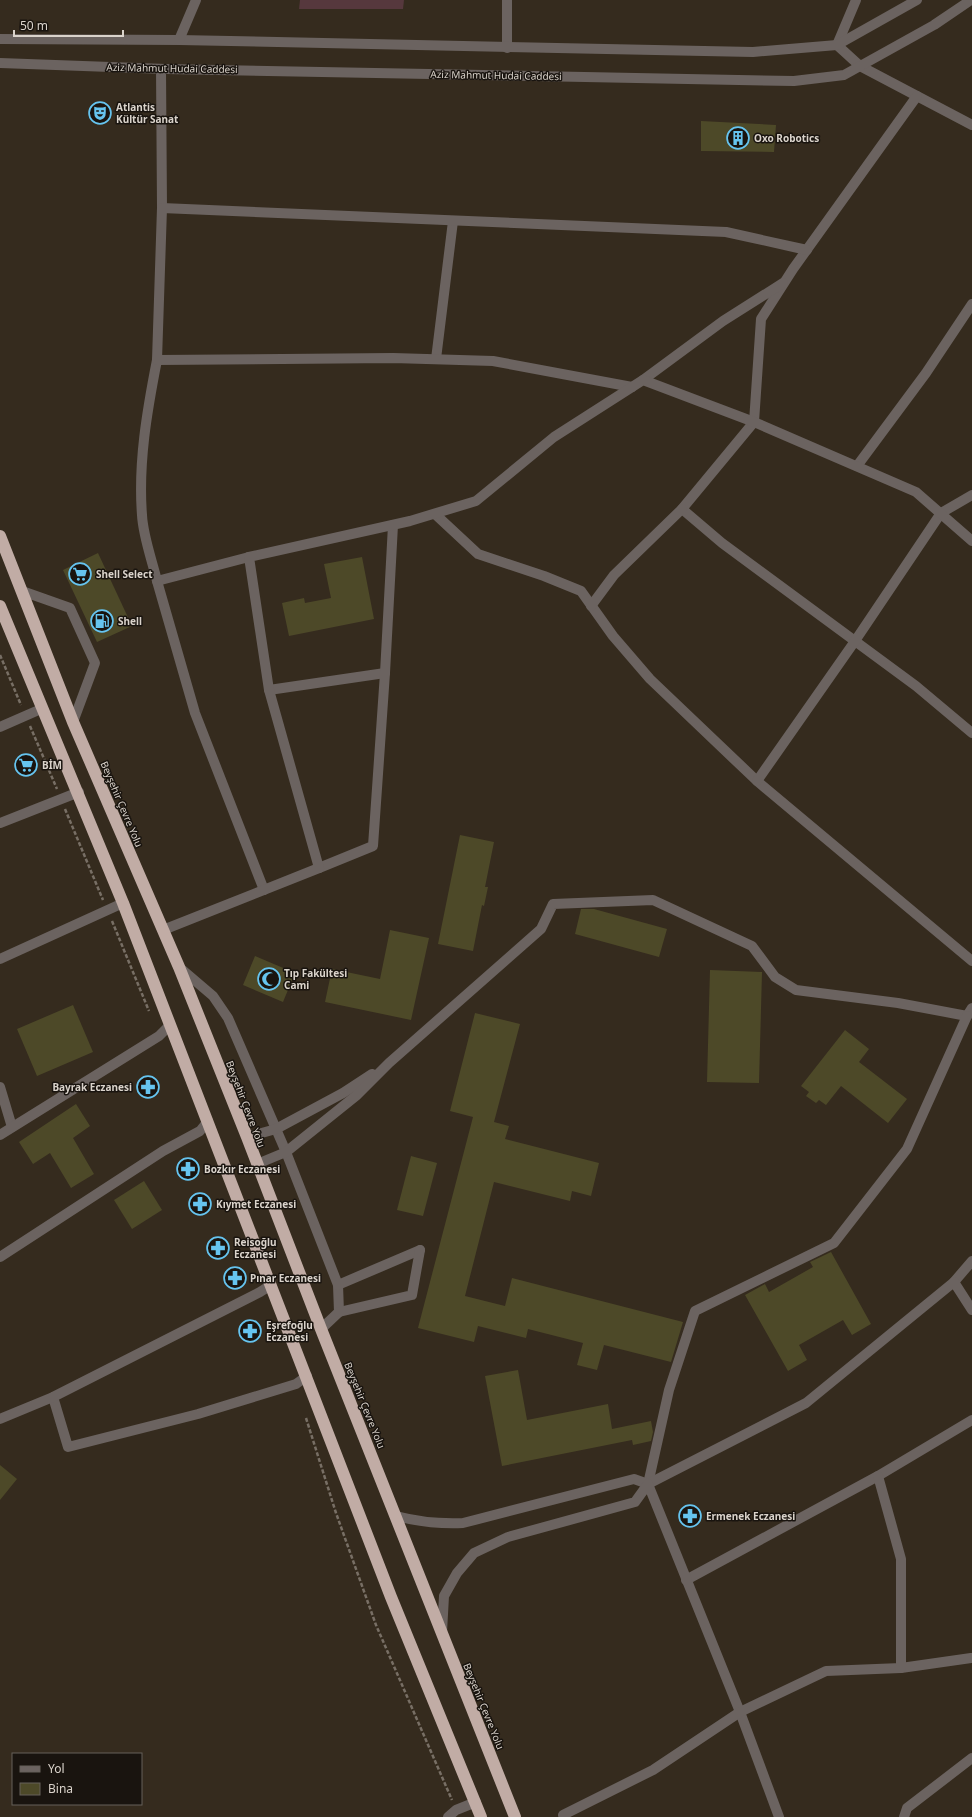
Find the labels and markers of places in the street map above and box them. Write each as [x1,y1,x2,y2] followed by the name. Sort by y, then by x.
[87,100,113,126] theatre icon: Atlantis Kültür Sanat
[116,100,179,126] place label: Atlantis Kültür Sanat
[725,125,751,151] building icon: Oxo Robotics
[754,131,819,145] place label: Oxo Robotics
[67,561,93,587] supermarket icon: Shell Select
[96,567,153,581] place label: Shell Select
[89,608,115,634] fuel station icon: Shell
[118,614,142,628] place label: Shell
[13,752,39,778] supermarket icon: BİM
[42,758,62,772] place label: BİM
[256,966,282,992] mosque icon: Tıp Fakültesi Cami
[284,966,347,992] place label: Tıp Fakültesi Cami
[135,1074,161,1100] pharmacy icon: Bayrak Eczanesi
[52,1080,132,1094] place label: Bayrak Eczanesi
[175,1156,201,1182] pharmacy icon: Bozkır Eczanesi
[204,1162,280,1176] place label: Bozkır Eczanesi
[187,1191,213,1217] pharmacy icon: Kıymet Eczanesi
[216,1197,296,1211] place label: Kıymet Eczanesi
[205,1235,231,1261] pharmacy icon: Reisoğlu Eczanesi
[234,1235,277,1261] place label: Reisoğlu Eczanesi
[222,1265,248,1291] pharmacy icon: Pınar Eczanesi
[250,1271,321,1285] place label: Pınar Eczanesi
[237,1318,263,1344] pharmacy icon: Eşrefoğlu Eczanesi
[266,1318,313,1344] place label: Eşrefoğlu Eczanesi
[677,1503,703,1529] pharmacy icon: Ermenek Eczanesi
[706,1509,795,1523] place label: Ermenek Eczanesi

